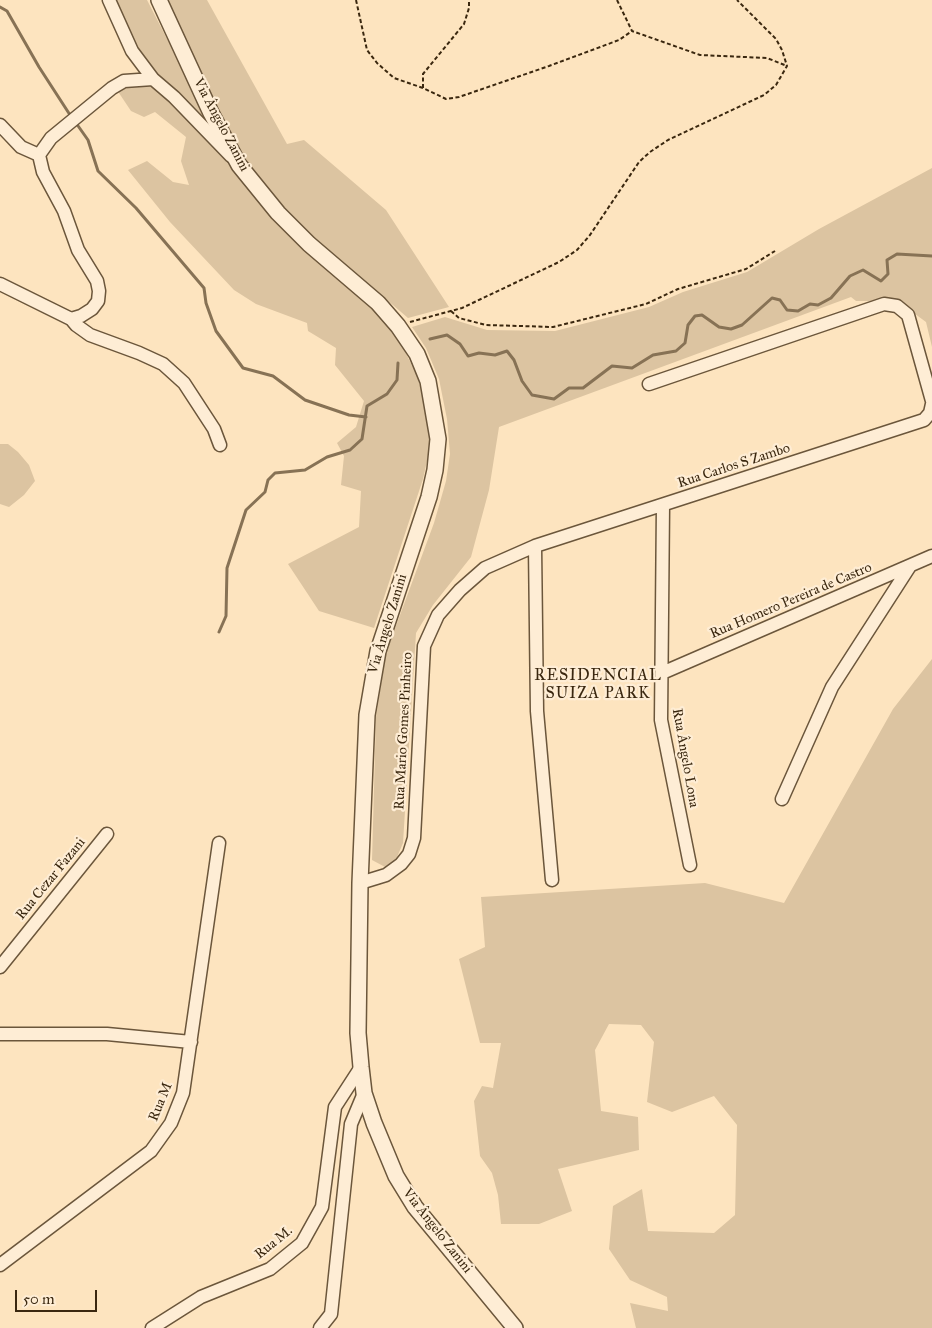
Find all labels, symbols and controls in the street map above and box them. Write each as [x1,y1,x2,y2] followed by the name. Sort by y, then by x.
[189,75,253,175] street label: Via Ângelo Zanini
[676,440,792,492] street label: Rua Carlos S Zambo
[707,559,875,643] street label: Rua Homero Pereira de Castro
[365,572,411,676] street label: Via Ângelo Zanini
[391,652,417,810] street label: Rua Mario Gomes Pinheiro
[533,666,663,704] district label: RESIDENCIAL SUIZA PARK
[668,707,702,809] street label: Rua Ângelo Lona
[13,835,89,923] street label: Rua Cezar Fazani
[146,1080,176,1124] street label: Rua M
[399,1185,475,1277] street label: Via Ângelo Zanini
[252,1223,296,1263] street label: Rua M.
[18,1280,100,1312] scale bar
[23,1290,55,1308] text: 50 m

